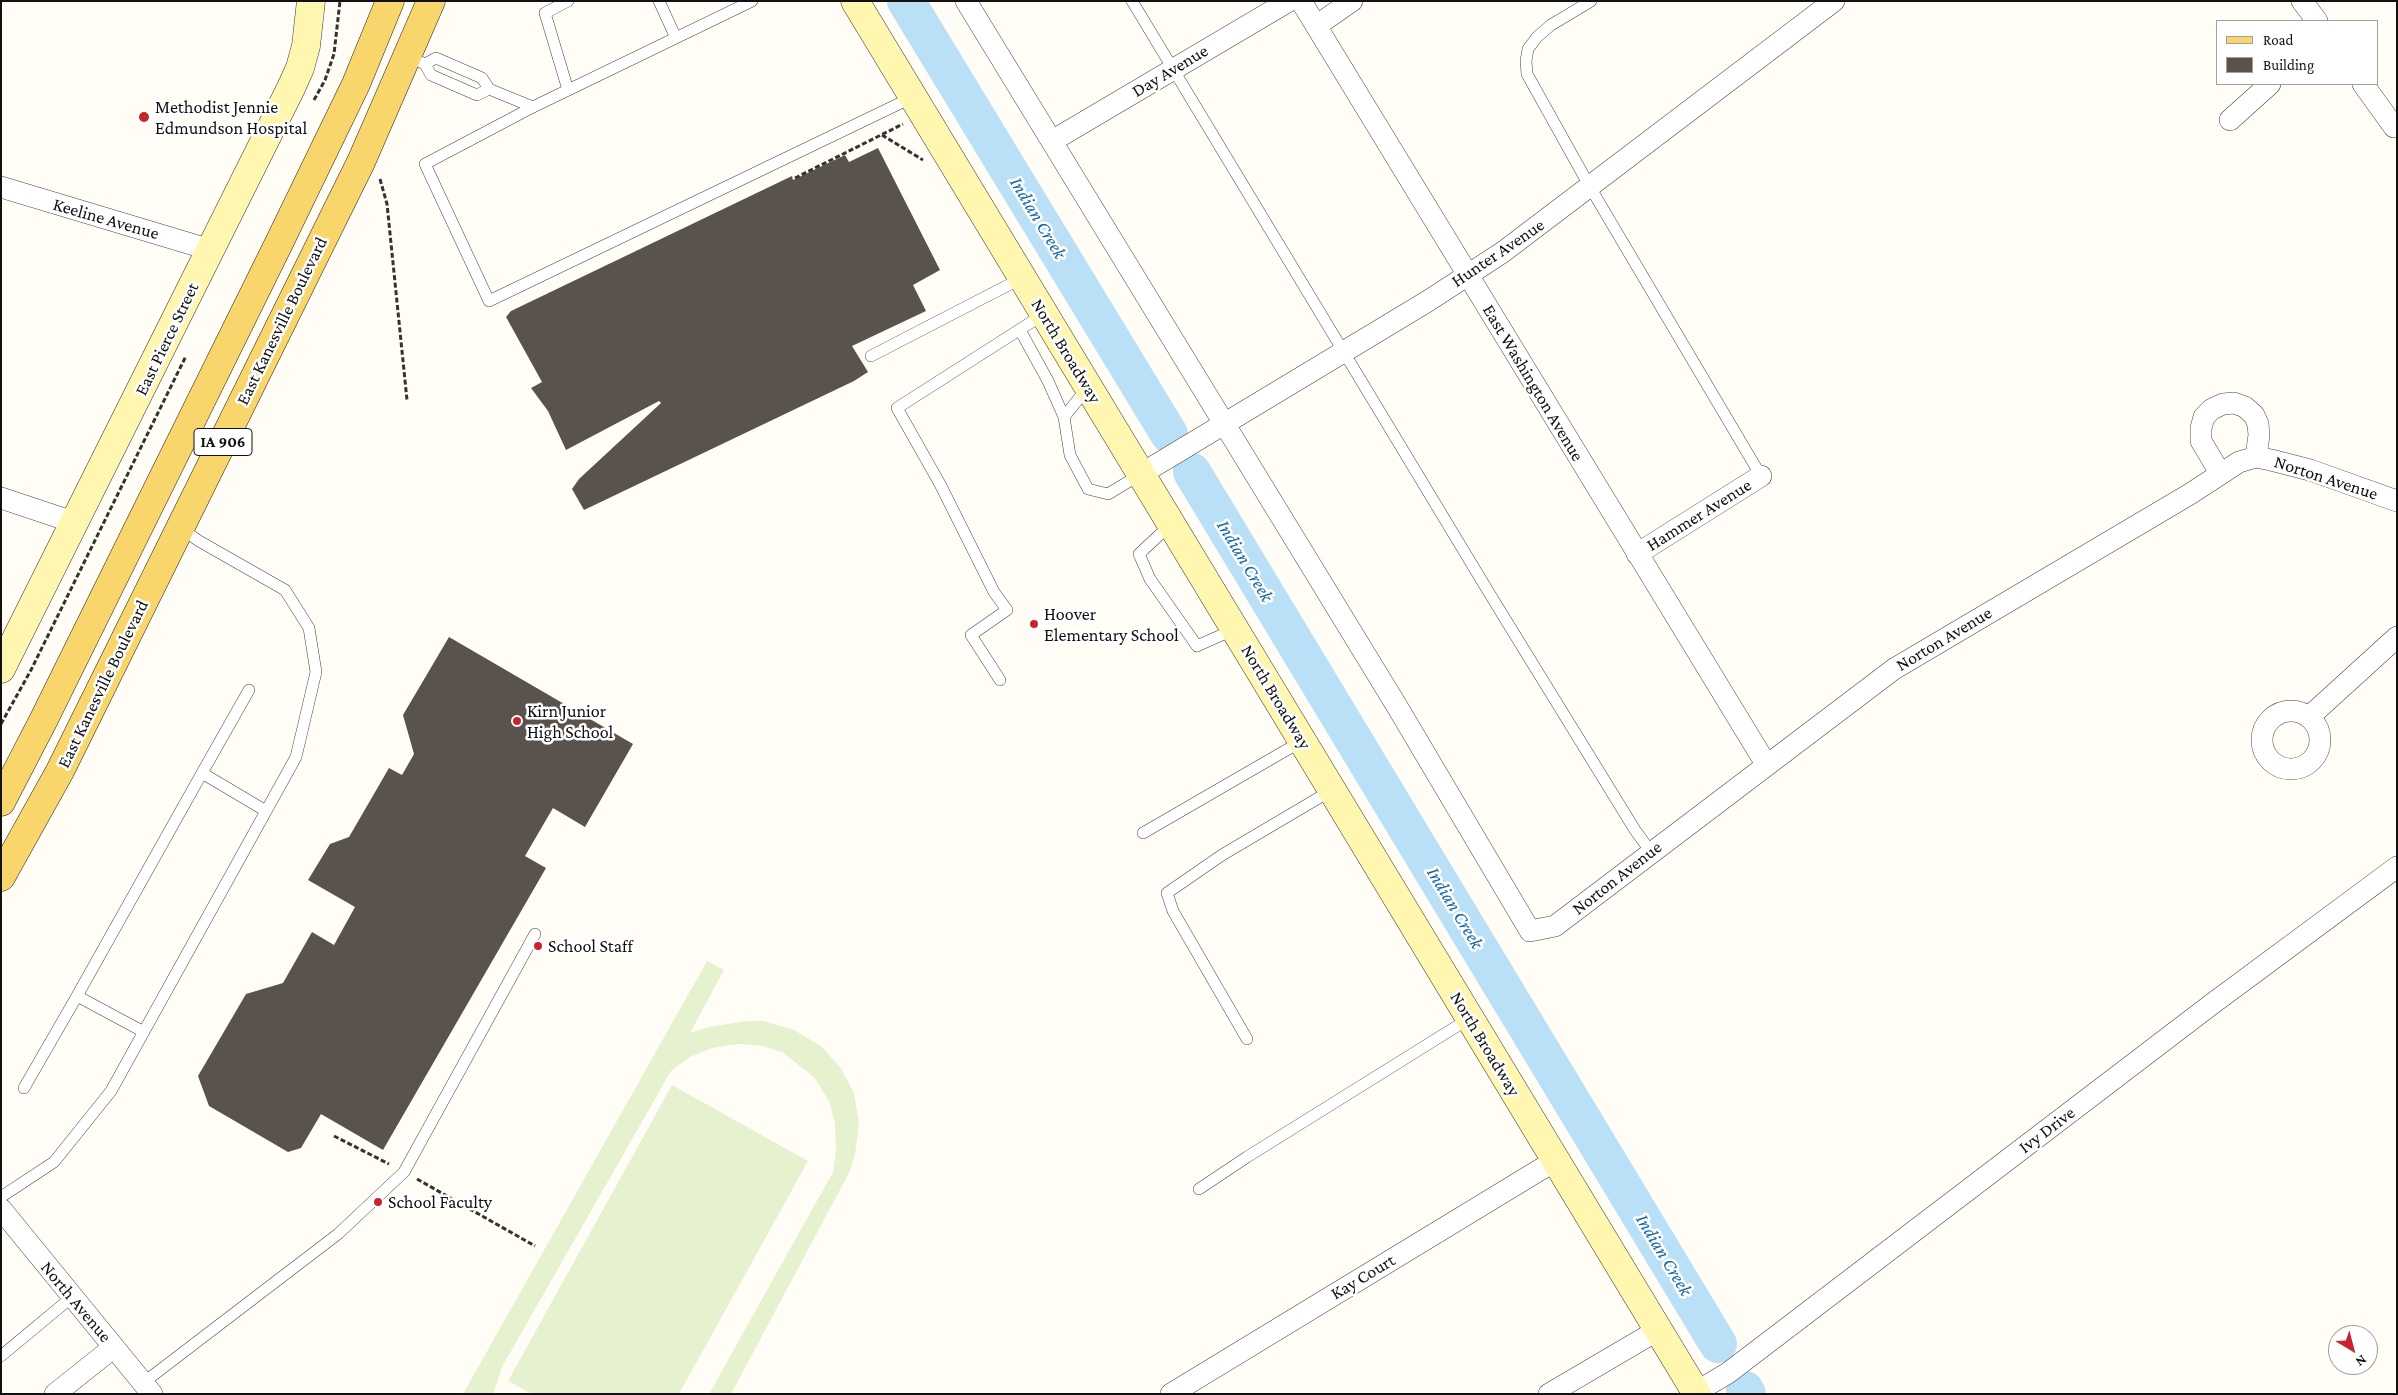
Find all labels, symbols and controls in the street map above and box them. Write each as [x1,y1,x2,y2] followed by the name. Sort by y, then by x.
[2216,20,2378,85] legend
[2263,32,2293,48] text: Road
[1128,40,1212,102] street label: Day Avenue
[2263,57,2314,73] text: Building
[155,96,307,138] place label: Methodist Jennie Edmundson Hospital
[137,110,151,124] marker: Methodist Jennie Edmundson Hospital
[1005,173,1071,263] water label: Indian Creek
[50,194,162,244] street label: Keeline Avenue
[1447,214,1549,292] street label: Hunter Avenue
[232,233,332,409] street label: East Kanesville Boulevard
[130,279,204,399] street label: East Pierce Street
[1026,295,1106,407] street label: North Broadway
[1478,301,1588,465] street label: East Washington Avenue
[194,428,252,456] road number: IA 906
[2271,451,2381,505] street label: Norton Avenue
[1642,474,1756,556] street label: Hammer Avenue
[1212,516,1278,606] water label: Indian Creek
[53,596,153,772] street label: East Kanesville Boulevard
[1892,602,1996,676] street label: Norton Avenue
[1044,603,1179,646] place label: Hoover Elementary School
[1028,618,1040,630] marker: Hoover Elementary School
[1236,641,1316,753] street label: North Broadway
[527,700,613,742] place label: Kirn Junior High School
[511,715,523,727] marker: Kirn Junior High School
[1568,836,1666,920] street label: Norton Avenue
[1422,863,1488,953] water label: Indian Creek
[548,935,633,957] place label: School Staff
[532,940,544,952] marker: School Staff
[1445,988,1525,1100] street label: North Broadway
[2015,1102,2079,1158] street label: Ivy Drive
[388,1191,492,1213] place label: School Faculty
[372,1196,384,1208] marker: School Faculty
[1631,1210,1697,1300] water label: Indian Creek
[1327,1249,1399,1305] street label: Kay Court
[36,1257,116,1347] street label: North Avenue
[2328,1325,2378,1375] north arrow
[2353,1352,2370,1370] text: N

